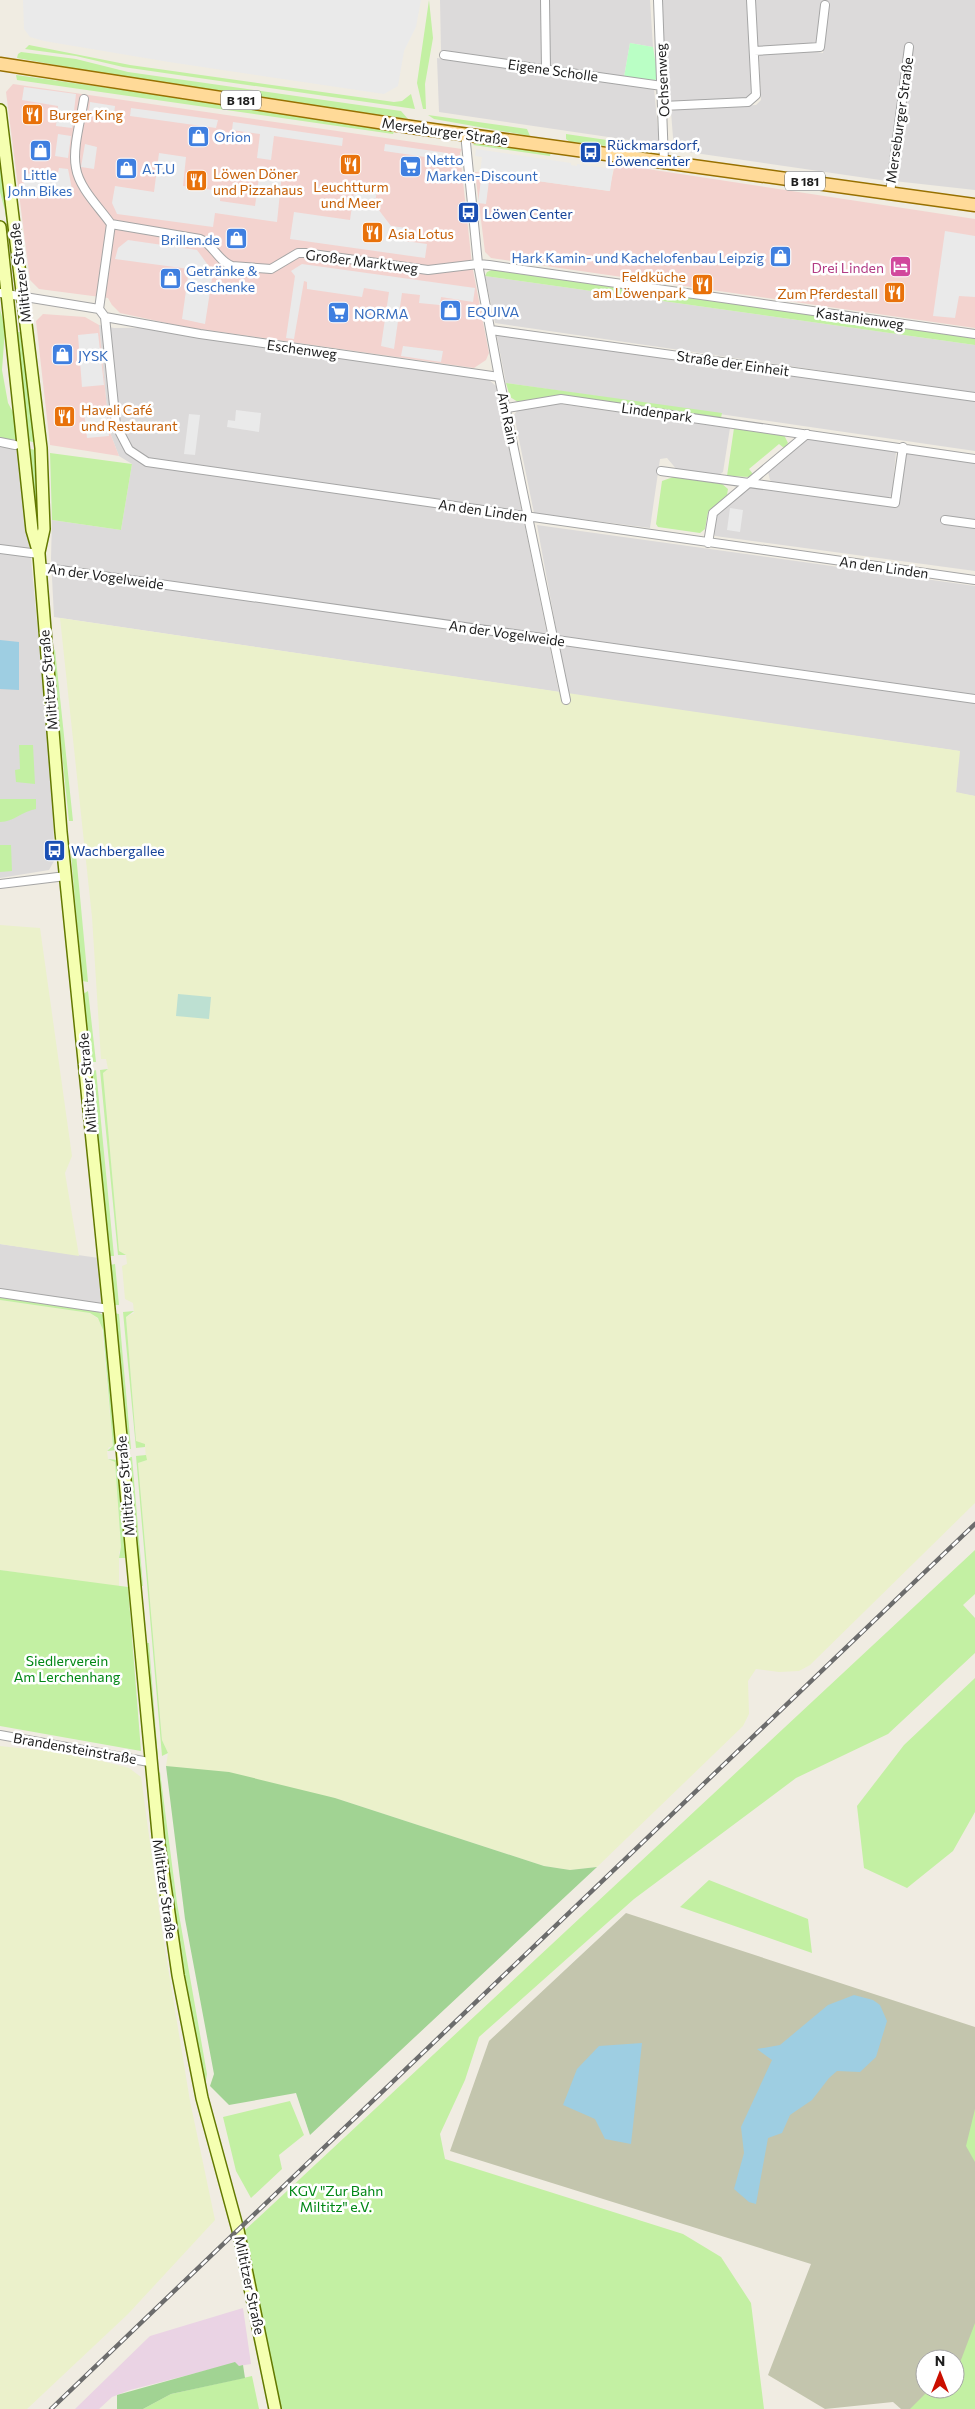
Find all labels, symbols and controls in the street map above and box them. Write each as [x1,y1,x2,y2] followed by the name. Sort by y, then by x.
[652,42,672,117] street label: Ochsenweg
[507,55,599,85] street label: Eigene Scholle
[882,56,916,184] street label: Merseburger Straße
[221,90,261,110] road number: B 181
[21,102,45,126] restaurant icon: Burger King
[49,106,124,123] place label: Burger King
[381,114,509,148] street label: Merseburger Straße
[186,124,210,148] shop icon: Orion
[214,128,251,145] place label: Orion
[607,136,700,169] place label: Rückmarsdorf, Löwencenter
[28,139,52,163] shop icon: Little John Bikes
[579,140,603,164] bus stop icon: Rückmarsdorf, Löwencenter
[426,151,538,184] place label: Netto Marken-Discount
[339,152,363,176] restaurant icon: Leuchtturm und Meer
[398,155,422,179] supermarket icon: Netto Marken-Discount
[114,156,138,180] shop icon: A.T.U
[142,160,175,177] place label: A.T.U
[213,165,303,198] place label: Löwen Döner und Pizzahaus
[8,166,72,199] place label: Little John Bikes
[185,169,209,193] restaurant icon: Löwen Döner und Pizzahaus
[785,172,825,190] road number: B 181
[313,178,389,211] place label: Leuchtturm und Meer
[456,201,480,225] bus stop icon: Löwen Center
[484,205,573,222] place label: Löwen Center
[360,221,384,245] restaurant icon: Asia Lotus
[5,222,35,324] street label: Miltitzer Straße
[388,225,454,242] place label: Asia Lotus
[224,227,248,251] shop icon: Brillen.de
[161,231,220,248] place label: Brillen.de
[768,245,792,269] shop icon: Hark Kamin- und Kachelofenbau Leipzig
[305,246,420,276] street label: Großer Marktweg
[512,249,764,266] place label: Hark Kamin- und Kachelofenbau Leipzig
[888,255,912,279] hotel icon: Drei Linden
[812,259,884,276] place label: Drei Linden
[186,262,258,295] place label: Getränke & Geschenke
[158,266,182,290] shop icon: Getränke & Geschenke
[593,268,686,301] place label: Feldküche am Löwenpark
[690,272,714,296] restaurant icon: Feldküche am Löwenpark
[882,281,906,305] restaurant icon: Zum Pferdestall
[777,285,878,302] place label: Zum Pferdestall
[439,299,463,323] shop icon: EQUIVA
[326,301,350,325] supermarket icon: NORMA
[467,303,519,320] place label: EQUIVA
[815,303,906,333] street label: Kastanienweg
[354,305,409,322] place label: NORMA
[266,336,339,362] street label: Eschenweg
[50,343,74,367] shop icon: JYSK
[78,347,109,364] place label: JYSK
[676,347,791,379] street label: Straße der Einheit
[494,390,522,446] street label: Am Rain
[620,399,694,425] street label: Lindenpark
[81,401,178,434] place label: Haveli Café und Restaurant
[53,405,77,429] restaurant icon: Haveli Café und Restaurant
[437,495,529,525] street label: An den Linden
[838,552,930,582] street label: An den Linden
[47,559,165,593] street label: An der Vogelweide
[448,616,566,650] street label: An der Vogelweide
[35,629,61,731] street label: Miltitzer Straße
[43,838,67,862] bus stop icon: Wachbergallee
[71,842,165,859] place label: Wachbergallee
[74,1032,100,1134] street label: Miltitzer Straße
[112,1435,138,1537] street label: Miltitzer Straße
[14,1652,121,1685] park label: Siedlerverein Am Lerchenhang
[12,1729,138,1767] street label: Brandensteinstraße
[150,1838,180,1940] street label: Miltitzer Straße
[289,2182,383,2215] park label: KGV "Zur Bahn Miltitz" e.V.
[231,2234,269,2336] street label: Miltitzer Straße
[915,2349,965,2399] north arrow
[935,2352,945,2369] text: N

